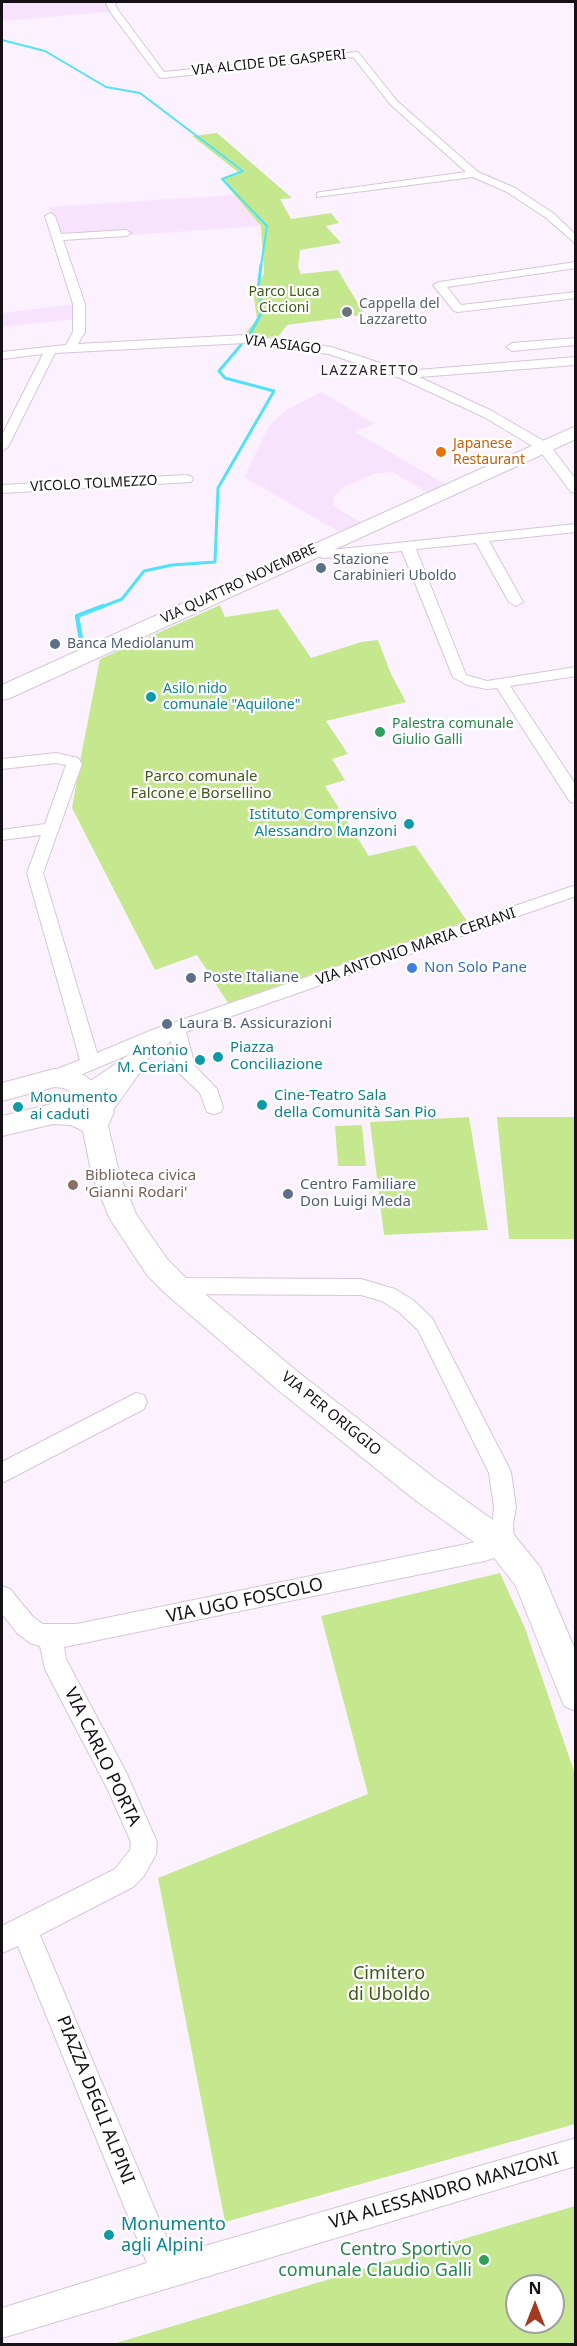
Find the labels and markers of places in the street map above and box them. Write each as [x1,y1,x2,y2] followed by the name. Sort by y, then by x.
[359,296,440,328] place label: Cappella del Lazzaretto
[340,305,354,319] marker: Cappella del Lazzaretto
[453,436,525,468] place label: Japanese Restaurant
[434,445,448,459] marker: Japanese Restaurant
[333,552,456,584] place label: Stazione Carabinieri Uboldo
[314,561,328,575] marker: Stazione Carabinieri Uboldo
[67,636,194,652] place label: Banca Mediolanum
[48,637,62,651] marker: Banca Mediolanum
[163,681,300,714] place label: Asilo nido comunale "Aquilone"
[144,690,158,704] marker: Asilo nido comunale "Aquilone"
[392,716,514,748] place label: Palestra comunale Giulio Galli
[373,725,387,739] marker: Palestra comunale Giulio Galli
[249,806,397,841] place label: Istituto Comprensivo Alessandro Manzoni
[402,817,416,831] marker: Istituto Comprensivo Alessandro Manzoni
[424,959,527,977] place label: Non Solo Pane
[405,961,419,975] marker: Non Solo Pane
[203,969,299,987] place label: Poste Italiane
[184,971,198,985] marker: Poste Italiane
[179,1015,332,1033] place label: Laura B. Assicurazioni
[160,1017,174,1031] marker: Laura B. Assicurazioni
[230,1039,323,1074] place label: Piazza Conciliazione
[117,1042,188,1077] place label: Antonio M. Ceriani
[211,1050,225,1064] marker: Piazza Conciliazione
[193,1053,207,1067] marker: Antonio M. Ceriani
[274,1087,436,1122] place label: Cine-Teatro Sala della Comunità San Pio
[30,1089,117,1124] place label: Monumento ai caduti
[255,1098,269,1112] marker: Cine-Teatro Sala della Comunità San Pio
[11,1100,25,1114] marker: Monumento ai caduti
[85,1167,196,1202] place label: Biblioteca civica 'Gianni Rodari'
[300,1176,416,1211] place label: Centro Familiare Don Luigi Meda
[66,1178,80,1192] marker: Biblioteca civica 'Gianni Rodari'
[281,1187,295,1201] marker: Centro Familiare Don Luigi Meda
[121,2214,226,2256] place label: Monumento agli Alpini
[102,2228,116,2242] marker: Monumento agli Alpini
[278,2239,472,2282] place label: Centro Sportivo comunale Claudio Galli
[477,2253,491,2267] marker: Centro Sportivo comunale Claudio Galli

